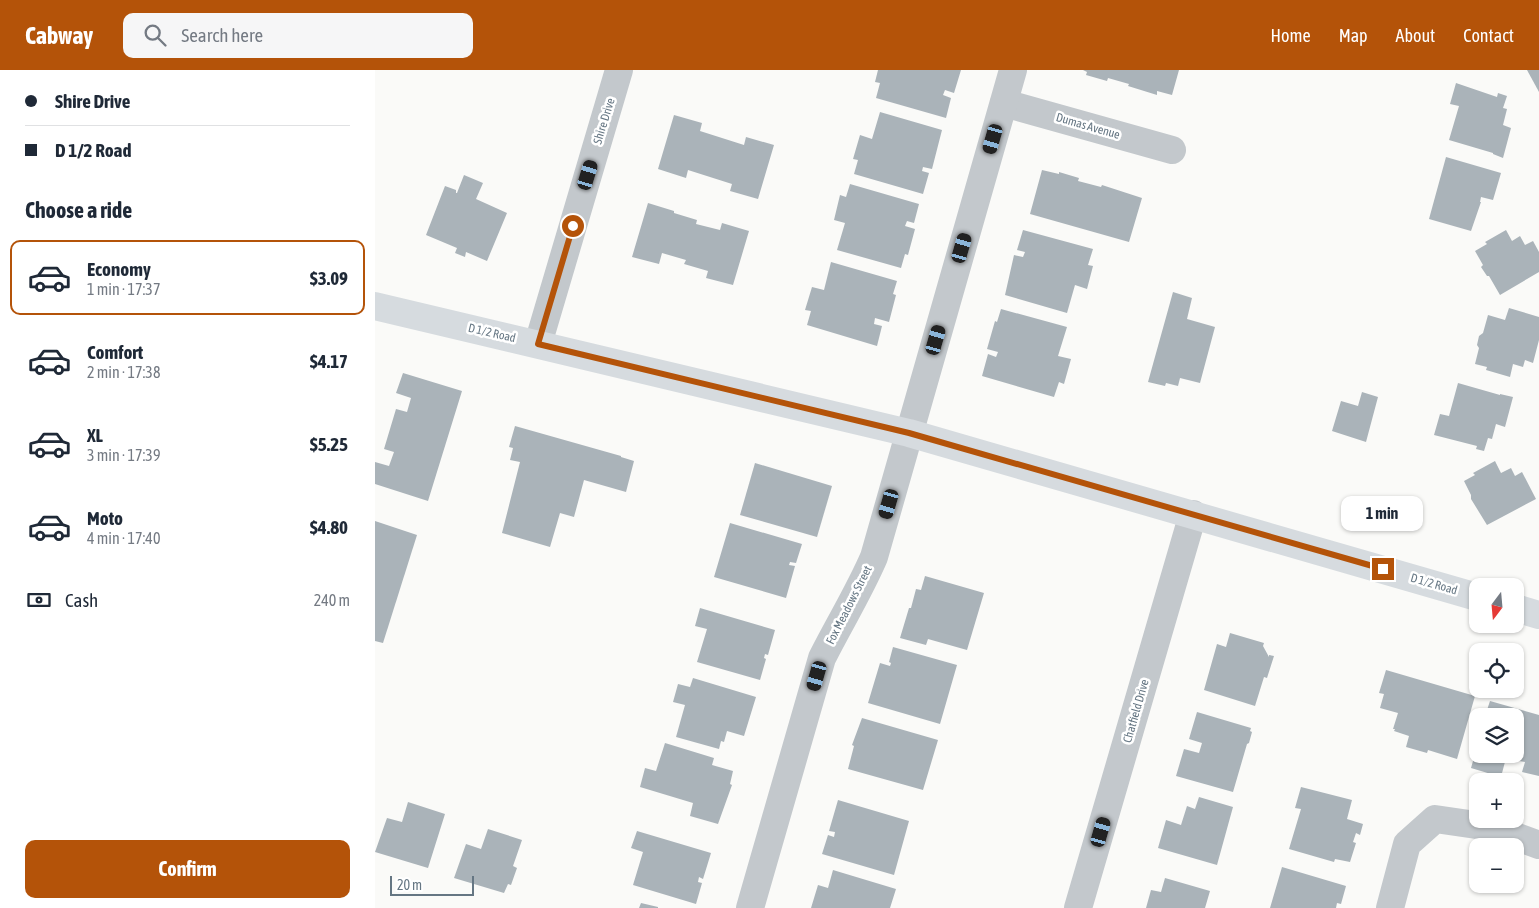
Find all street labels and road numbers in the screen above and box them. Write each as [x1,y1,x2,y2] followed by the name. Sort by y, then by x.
[590,96,618,146] street label: Shire Drive
[1054,110,1122,142] street label: Dumas Avenue
[467,321,517,345] street label: D 1/2 Road
[823,563,875,647] street label: Fox Meadows Street
[1409,571,1459,597] street label: D 1/2 Road
[1120,678,1152,744] street label: Chatfield Drive

